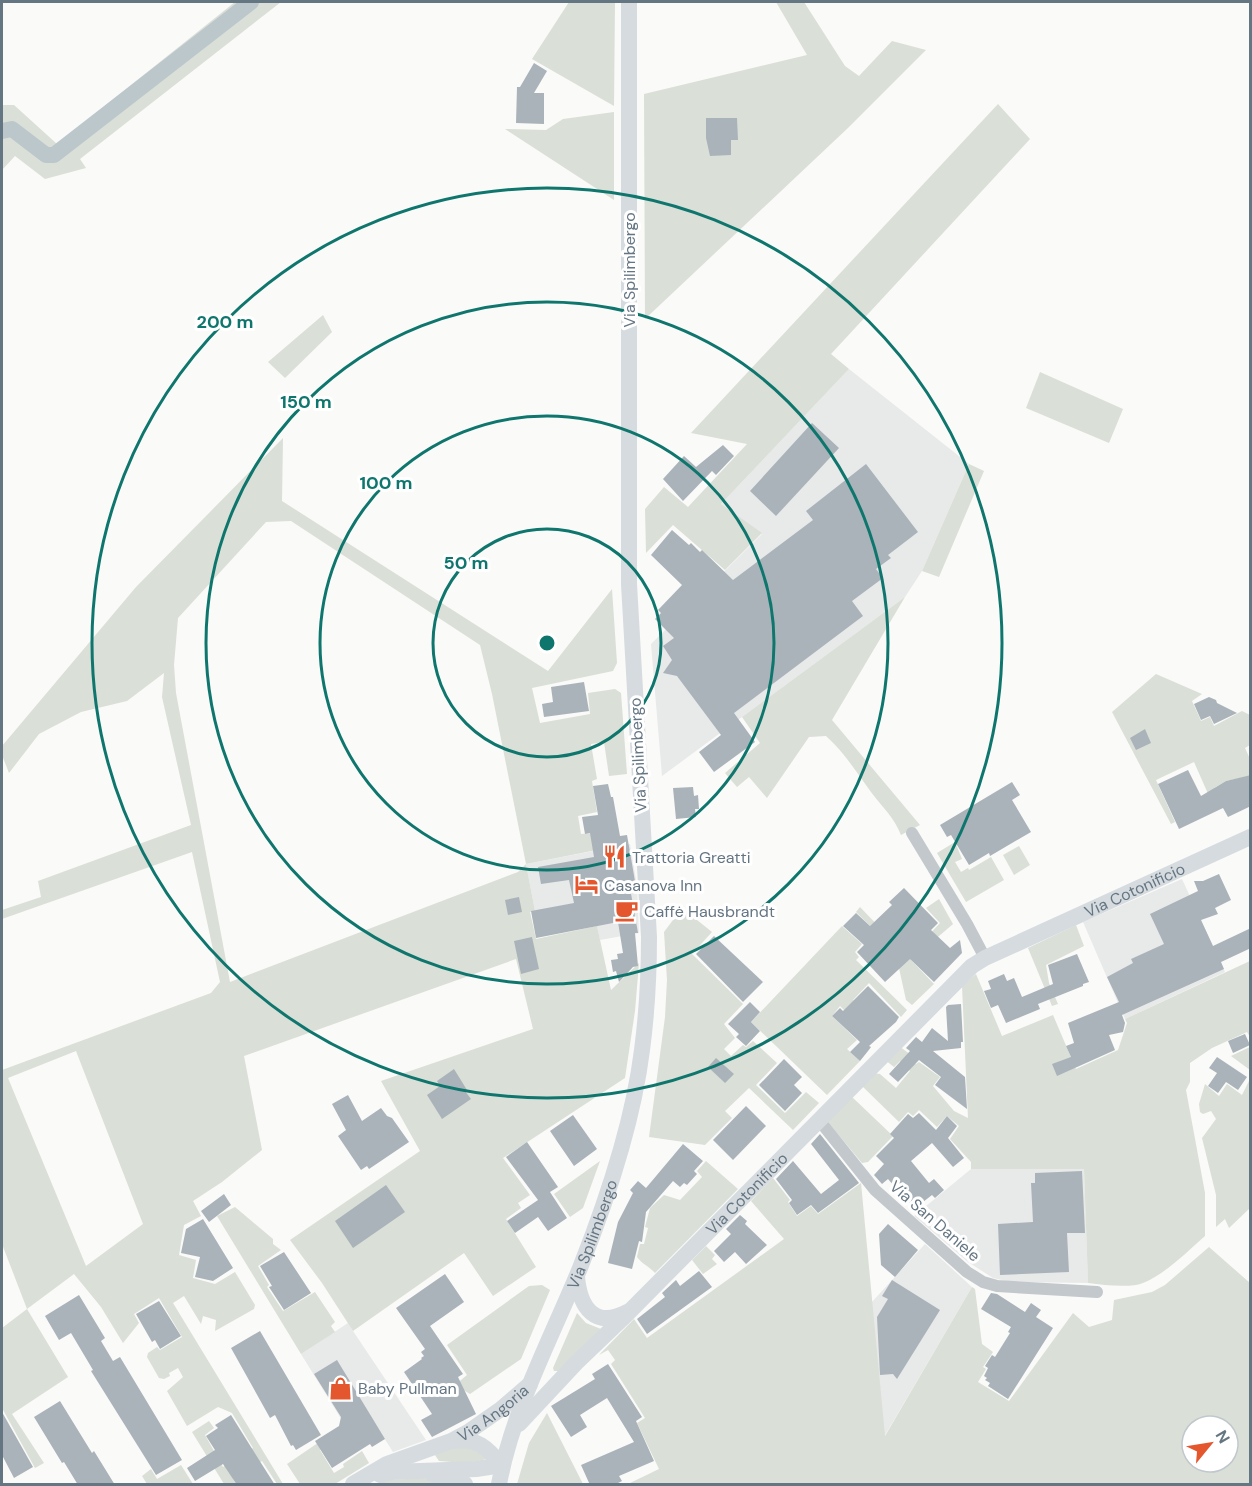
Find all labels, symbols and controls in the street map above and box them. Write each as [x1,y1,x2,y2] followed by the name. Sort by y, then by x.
[619,212,640,328] street label: Via Spilimbergo
[197,310,253,334] text: 200 m
[280,390,332,414] text: 150 m
[359,471,413,495] text: 100 m
[443,551,489,575] text: 50 m
[537,633,557,653] centre of rings
[624,697,652,813] street label: Via Spilimbergo
[601,844,627,870] restaurant icon: Trattoria Greatti
[632,847,751,868] place label: Trattoria Greatti
[1081,858,1188,922] street label: Via Cotonificio
[573,872,599,898] hotel icon: Casanova Inn
[604,875,702,896] place label: Casanova Inn
[613,898,639,924] cafe icon: Caffė Hausbrandt
[644,901,775,922] place label: Caffė Hausbrandt
[701,1148,792,1239] street label: Via Cotonificio
[885,1176,985,1266] street label: Via San Daniele
[562,1177,622,1292] street label: Via Spilimbergo
[327,1375,353,1401] shop icon: Baby Pullman
[358,1378,457,1399] place label: Baby Pullman
[454,1379,533,1446] street label: Via Angoria
[1180,1414,1240,1474] north arrow
[1211,1426,1235,1447] text: N

